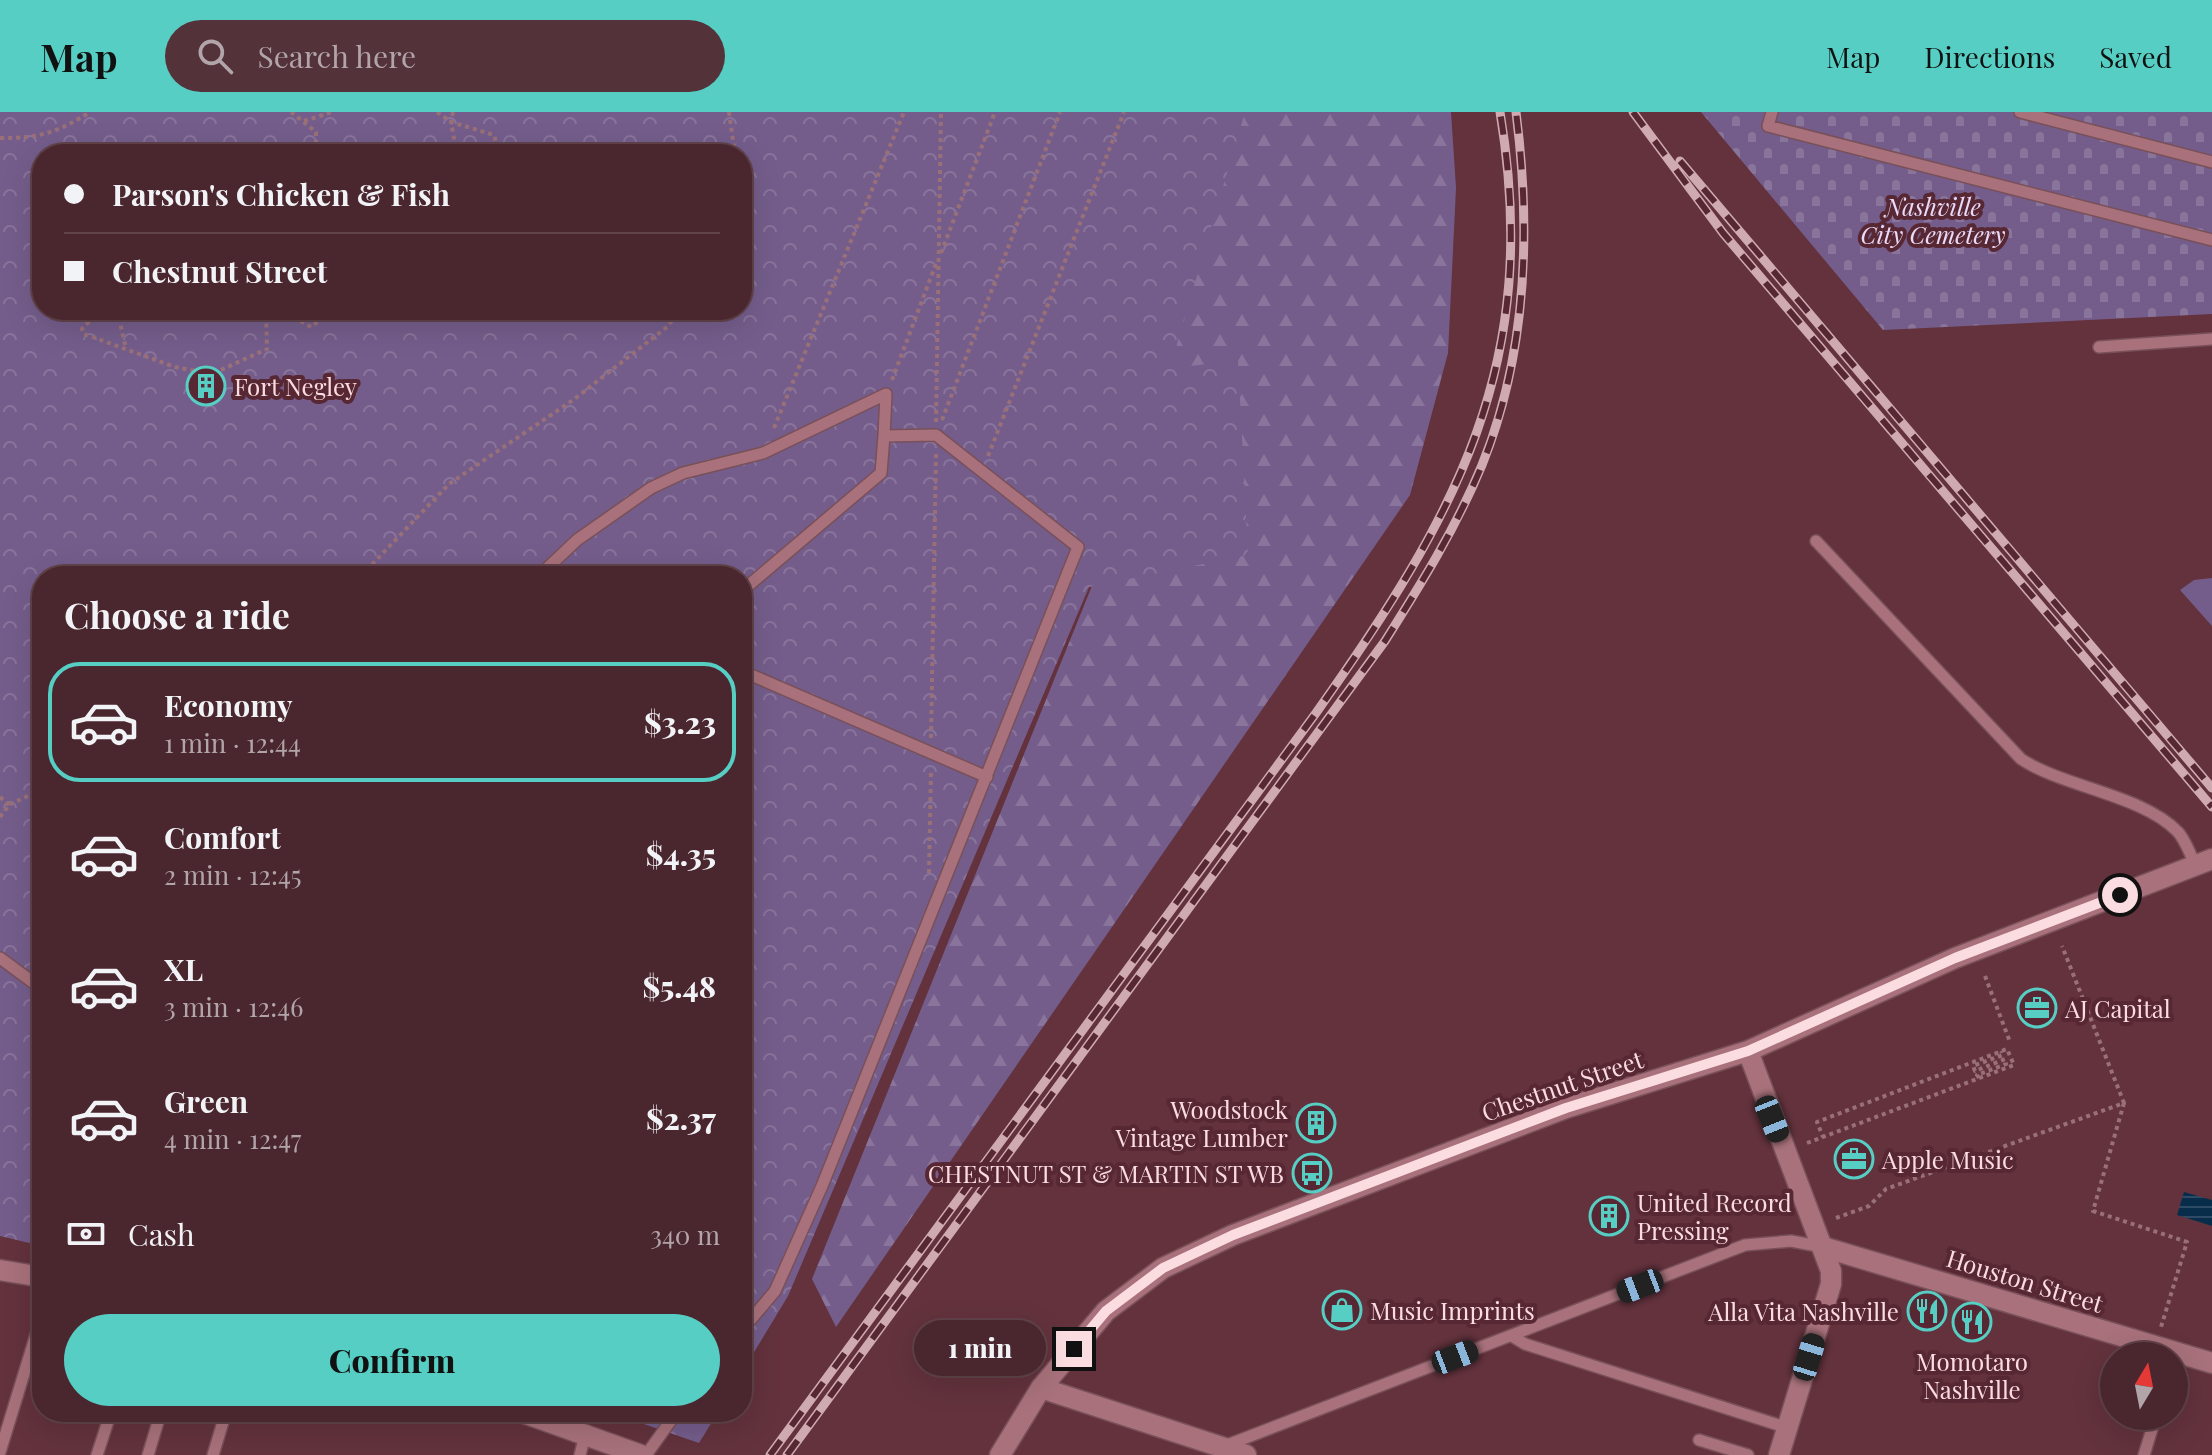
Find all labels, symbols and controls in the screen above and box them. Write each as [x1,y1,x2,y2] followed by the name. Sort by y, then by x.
[165,20,725,92] search box
[40,31,117,82] text: Map
[193,34,237,78] icon: search
[257,36,416,76] text: Search here
[1826,38,1880,75] text: Map
[1924,38,2055,75] text: Directions
[2099,38,2172,75] text: Saved
[112,174,450,214] text: Parson's Chicken & Fish
[1860,190,2006,250] park label: Nashville City Cemetery
[112,251,327,291] text: Chestnut Street
[185,365,227,407] building icon: Fort Negley
[234,370,357,402] place label: Fort Negley
[64,590,290,638] text: Choose a ride
[164,685,293,725] text: Economy
[68,686,140,758] icon: car
[644,702,716,742] text: $3.23
[164,725,301,760] text: 1 min · 12:44
[164,817,281,857] text: Comfort
[68,818,140,890] icon: car
[646,834,716,874] text: $4.35
[164,857,302,892] text: 2 min · 12:45
[2102,877,2138,913] route start
[164,949,203,989] text: XL
[68,950,140,1022] icon: car
[642,966,716,1006] text: $5.48
[2016,987,2058,1029] office icon: AJ Capital
[164,989,304,1024] text: 3 min · 12:46
[2064,992,2171,1024] place label: AJ Capital
[1477,1042,1647,1128] street label: Chestnut Street
[164,1081,248,1121] text: Green
[68,1082,140,1154] icon: car
[1752,1092,1792,1146] car
[1114,1093,1289,1153] place label: Woodstock Vintage Lumber
[646,1098,716,1138] text: $2.37
[1295,1102,1337,1144] building icon: Woodstock Vintage Lumber
[164,1121,301,1156] text: 4 min · 12:47
[1833,1138,1875,1180] office icon: Apple Music
[1881,1143,2014,1175] place label: Apple Music
[1291,1152,1333,1194] bus stop icon: CHESTNUT ST & MARTIN ST WB
[928,1157,1284,1189] place label: CHESTNUT ST & MARTIN ST WB
[1637,1186,1792,1246] place label: United Record Pressing
[1588,1195,1630,1237] building icon: United Record Pressing
[64,1212,108,1256] icon: cash
[128,1214,195,1254] text: Cash
[650,1217,720,1252] text: 340 m
[1943,1241,2108,1319] street label: Houston Street
[1613,1266,1667,1306] car
[1321,1289,1363,1331] shop icon: Music Imprints
[1906,1290,1948,1332] restaurant icon: Alla Vita Nashville
[1370,1294,1535,1326] place label: Music Imprints
[1707,1295,1899,1327] place label: Alla Vita Nashville
[1951,1301,1993,1343] restaurant icon: Momotaro Nashville
[64,1314,720,1406] button: Confirm
[914,1321,1046,1377] callout: 1 min
[948,1330,1012,1365] text: 1 min
[1056,1331,1092,1367] route end
[1791,1331,1827,1383] car
[1428,1337,1482,1377] car
[2100,1342,2188,1430] north arrow
[2100,1342,2188,1430] map controls
[1916,1345,2028,1405] place label: Momotaro Nashville

